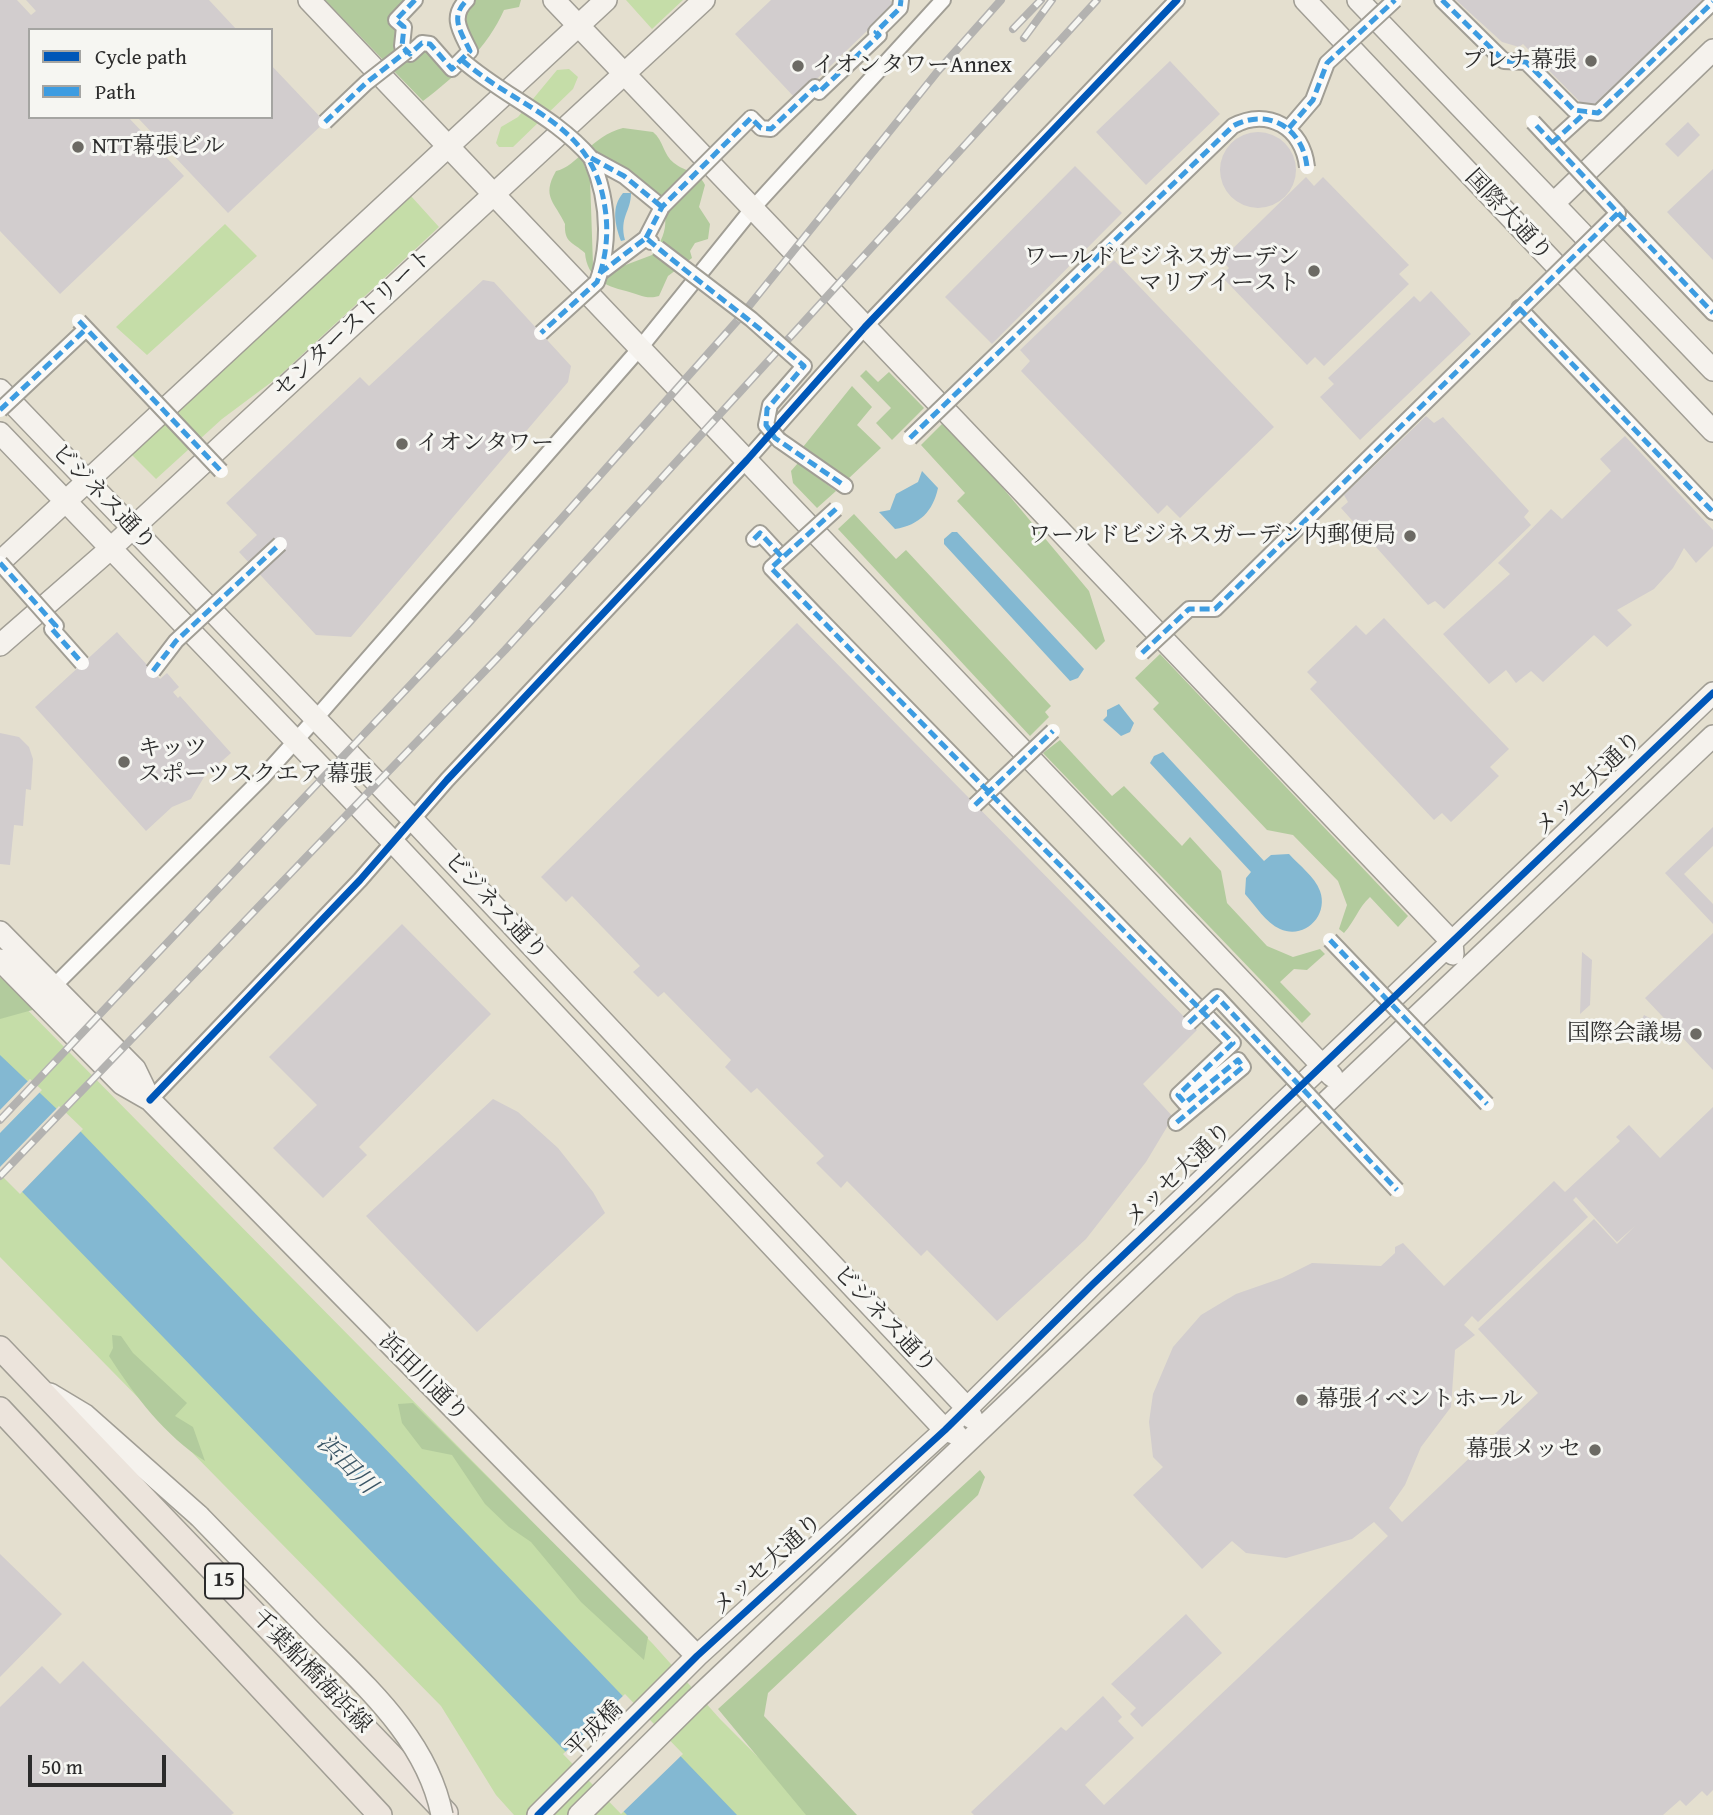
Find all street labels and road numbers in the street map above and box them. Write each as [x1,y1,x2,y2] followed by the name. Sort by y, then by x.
[1459,165,1557,267] street label: 国際大通り
[269,243,439,405] street label: センターストリート
[45,439,161,557] street label: ビジネス通り
[1530,726,1648,842] street label: メッセ大通り
[438,847,552,967] street label: ビジネス通り
[1120,1117,1238,1233] street label: メッセ大通り
[827,1260,941,1380] street label: ビジネス通り
[373,1328,473,1428] street label: 浜田川通り
[707,1509,829,1621] street label: メッセ大通り
[205,1564,243,1598] road number: 15
[245,1605,377,1739] street label: 千葉船橋海浜線
[561,1696,629,1764] street label: 平成橋

